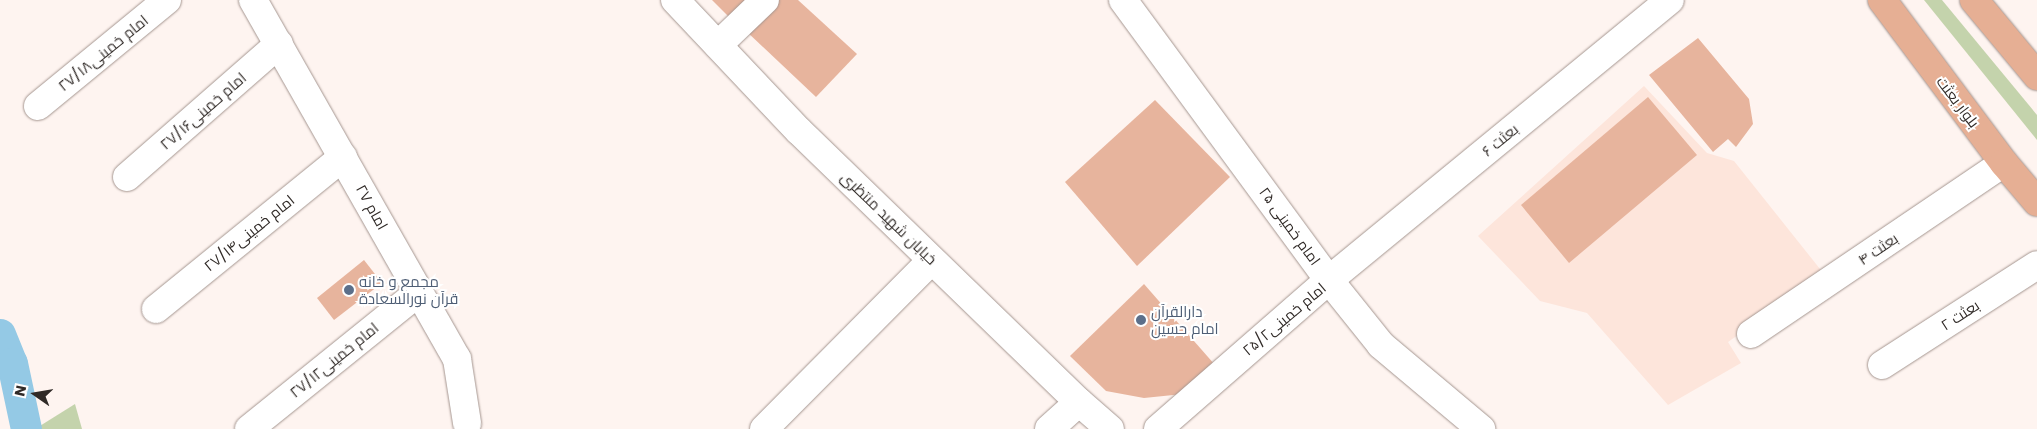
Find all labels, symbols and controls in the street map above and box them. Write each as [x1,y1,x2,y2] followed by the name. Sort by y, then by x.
[54,11,152,95] street label: امام خمینی۲۷/۱۸
[156,69,250,153] street label: امام خمینی۲۷/۱۶
[1933,73,1983,131] street label: بلوار بعثت
[1478,120,1522,160] street label: بعثت ۶
[837,168,941,268] street label: خیابان شهید منتظری
[352,181,392,233] street label: امام ۲۷
[1256,183,1324,269] street label: امام خمینی ۲۵
[200,191,298,275] street label: امام خمینی۲۷/۱۴
[1855,229,1901,269] street label: بعثت ۴
[359,272,458,307] place label: مجمع و خانه قرآن نورالسعادة
[1239,279,1329,359] street label: امام خمینی۲۵/۲
[343,284,355,296] marker: مجمع و خانه قرآن نورالسعادة
[1937,296,1983,334] street label: بعثت ۲
[1151,302,1219,337] place label: دارالقرآن امام حسین
[1135,314,1147,326] marker: دارالقرآن امام حسین
[286,319,382,401] street label: امام خمینی۲۷/۱۲
[10,369,60,419] north arrow
[9,383,31,398] text: N

